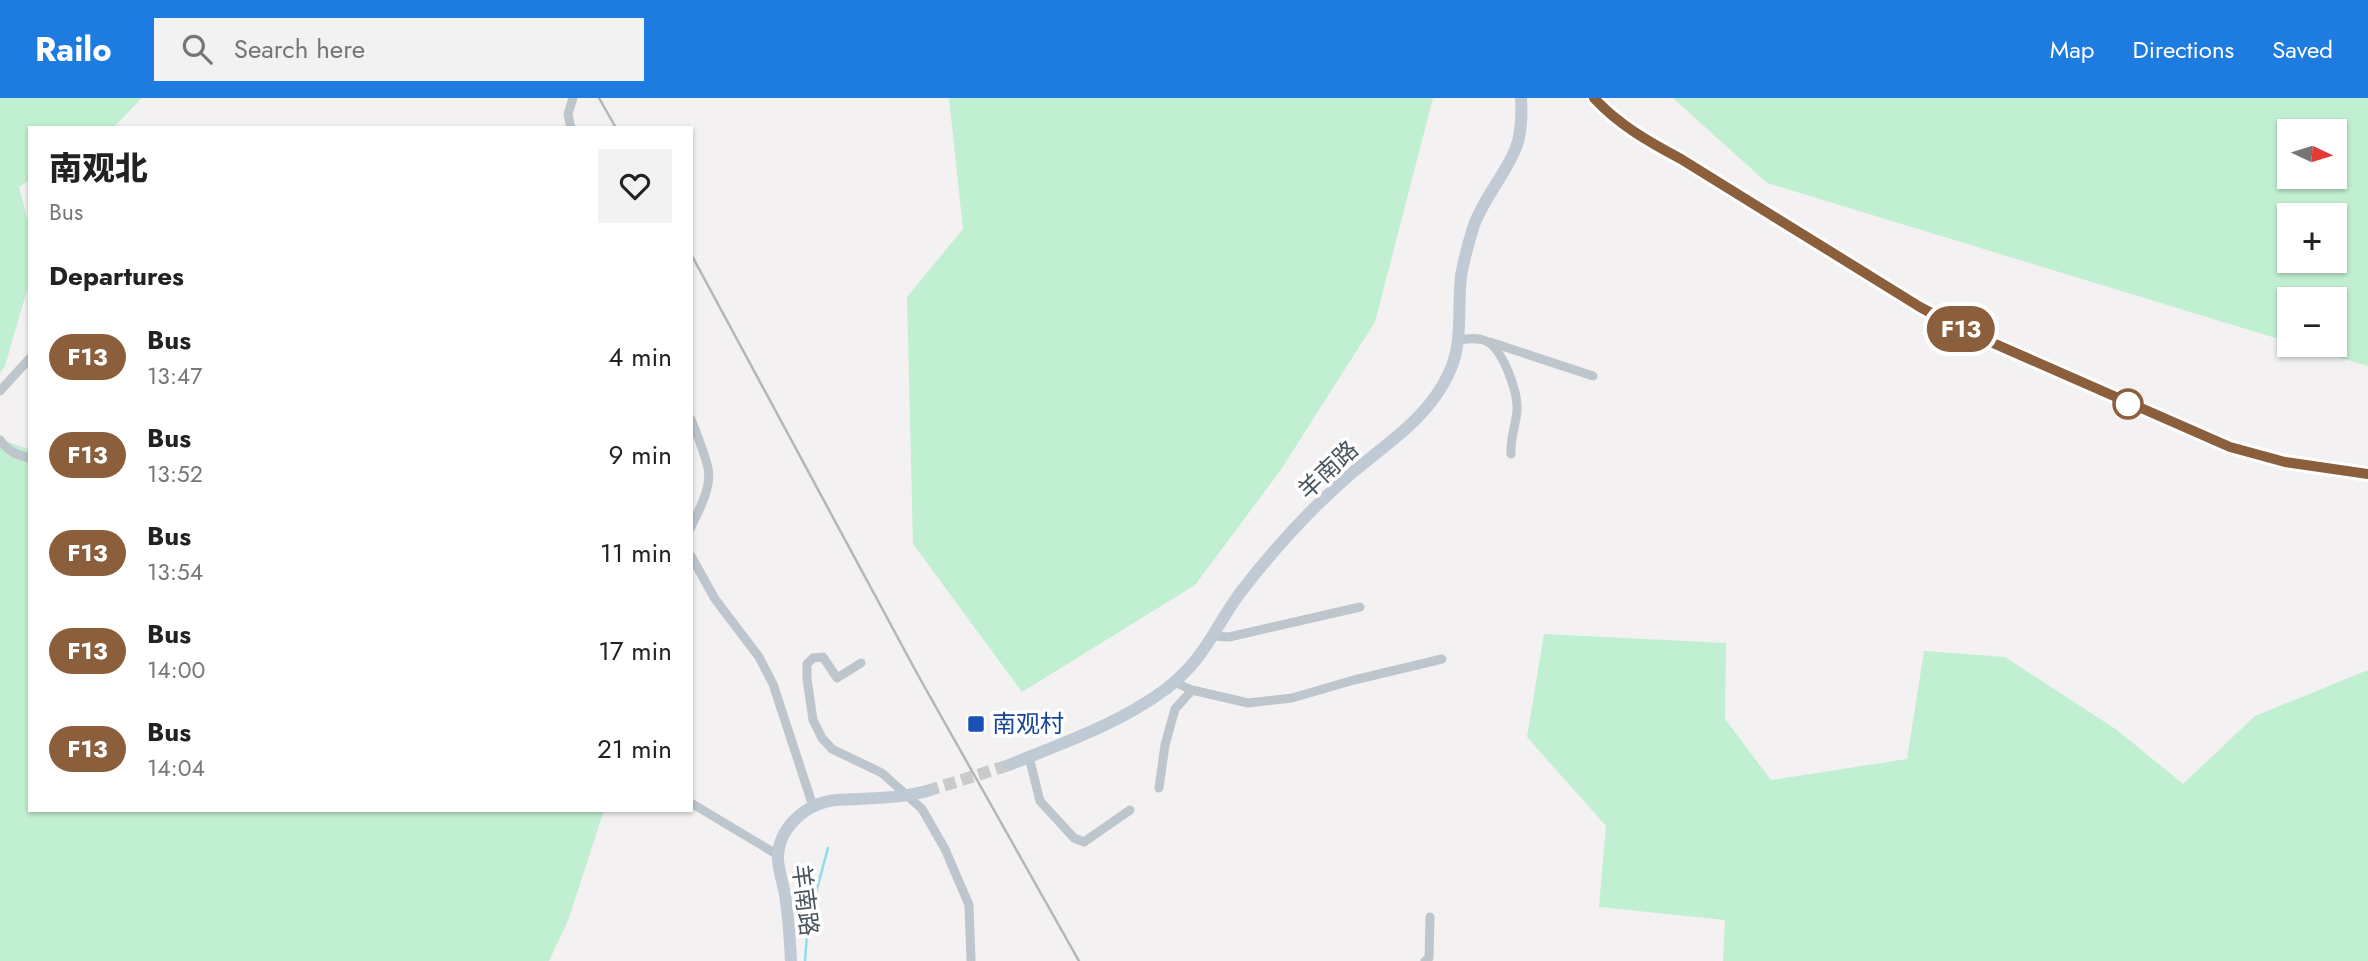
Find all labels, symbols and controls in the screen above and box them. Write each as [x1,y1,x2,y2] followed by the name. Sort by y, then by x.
[154,18,644,81] search box
[35,26,112,73] text: Railo
[178,30,216,68] icon: search
[234,30,365,68] text: Search here
[2050,32,2095,67] text: Map
[2133,32,2234,67] text: Directions
[2272,32,2333,67] text: Saved
[2277,119,2347,189] north arrow
[2277,119,2347,357] map controls
[49,145,148,192] text: 南观北
[598,149,672,223] button: heart
[49,195,83,229] text: Bus
[2277,203,2347,273] button: +
[49,257,184,295] text: Departures
[2277,287,2347,357] button: −
[1921,306,2001,352] line badge: F13
[1941,311,1981,346] text: F13
[147,321,191,359] text: Bus
[608,338,672,376] text: 4 min
[67,339,108,374] text: F13
[147,359,202,393] text: 13:47
[2113,389,2143,419] unlabelled marker
[147,419,191,457] text: Bus
[1289,432,1366,507] street label: 羊南路
[609,436,672,474] text: 9 min
[67,437,108,472] text: F13
[147,457,203,491] text: 13:52
[147,517,191,555] text: Bus
[600,534,672,572] text: 11 min
[67,535,108,570] text: F13
[147,555,203,589] text: 13:54
[147,615,191,653] text: Bus
[598,632,672,670] text: 17 min
[67,633,108,668] text: F13
[147,653,205,687] text: 14:00
[992,706,1064,741] place label: 南观村
[147,713,191,751] text: Bus
[966,714,986,734] marker: 南观村
[597,730,672,768] text: 21 min
[67,731,108,766] text: F13
[147,751,205,785] text: 14:04
[784,862,827,938] street label: 羊南路

